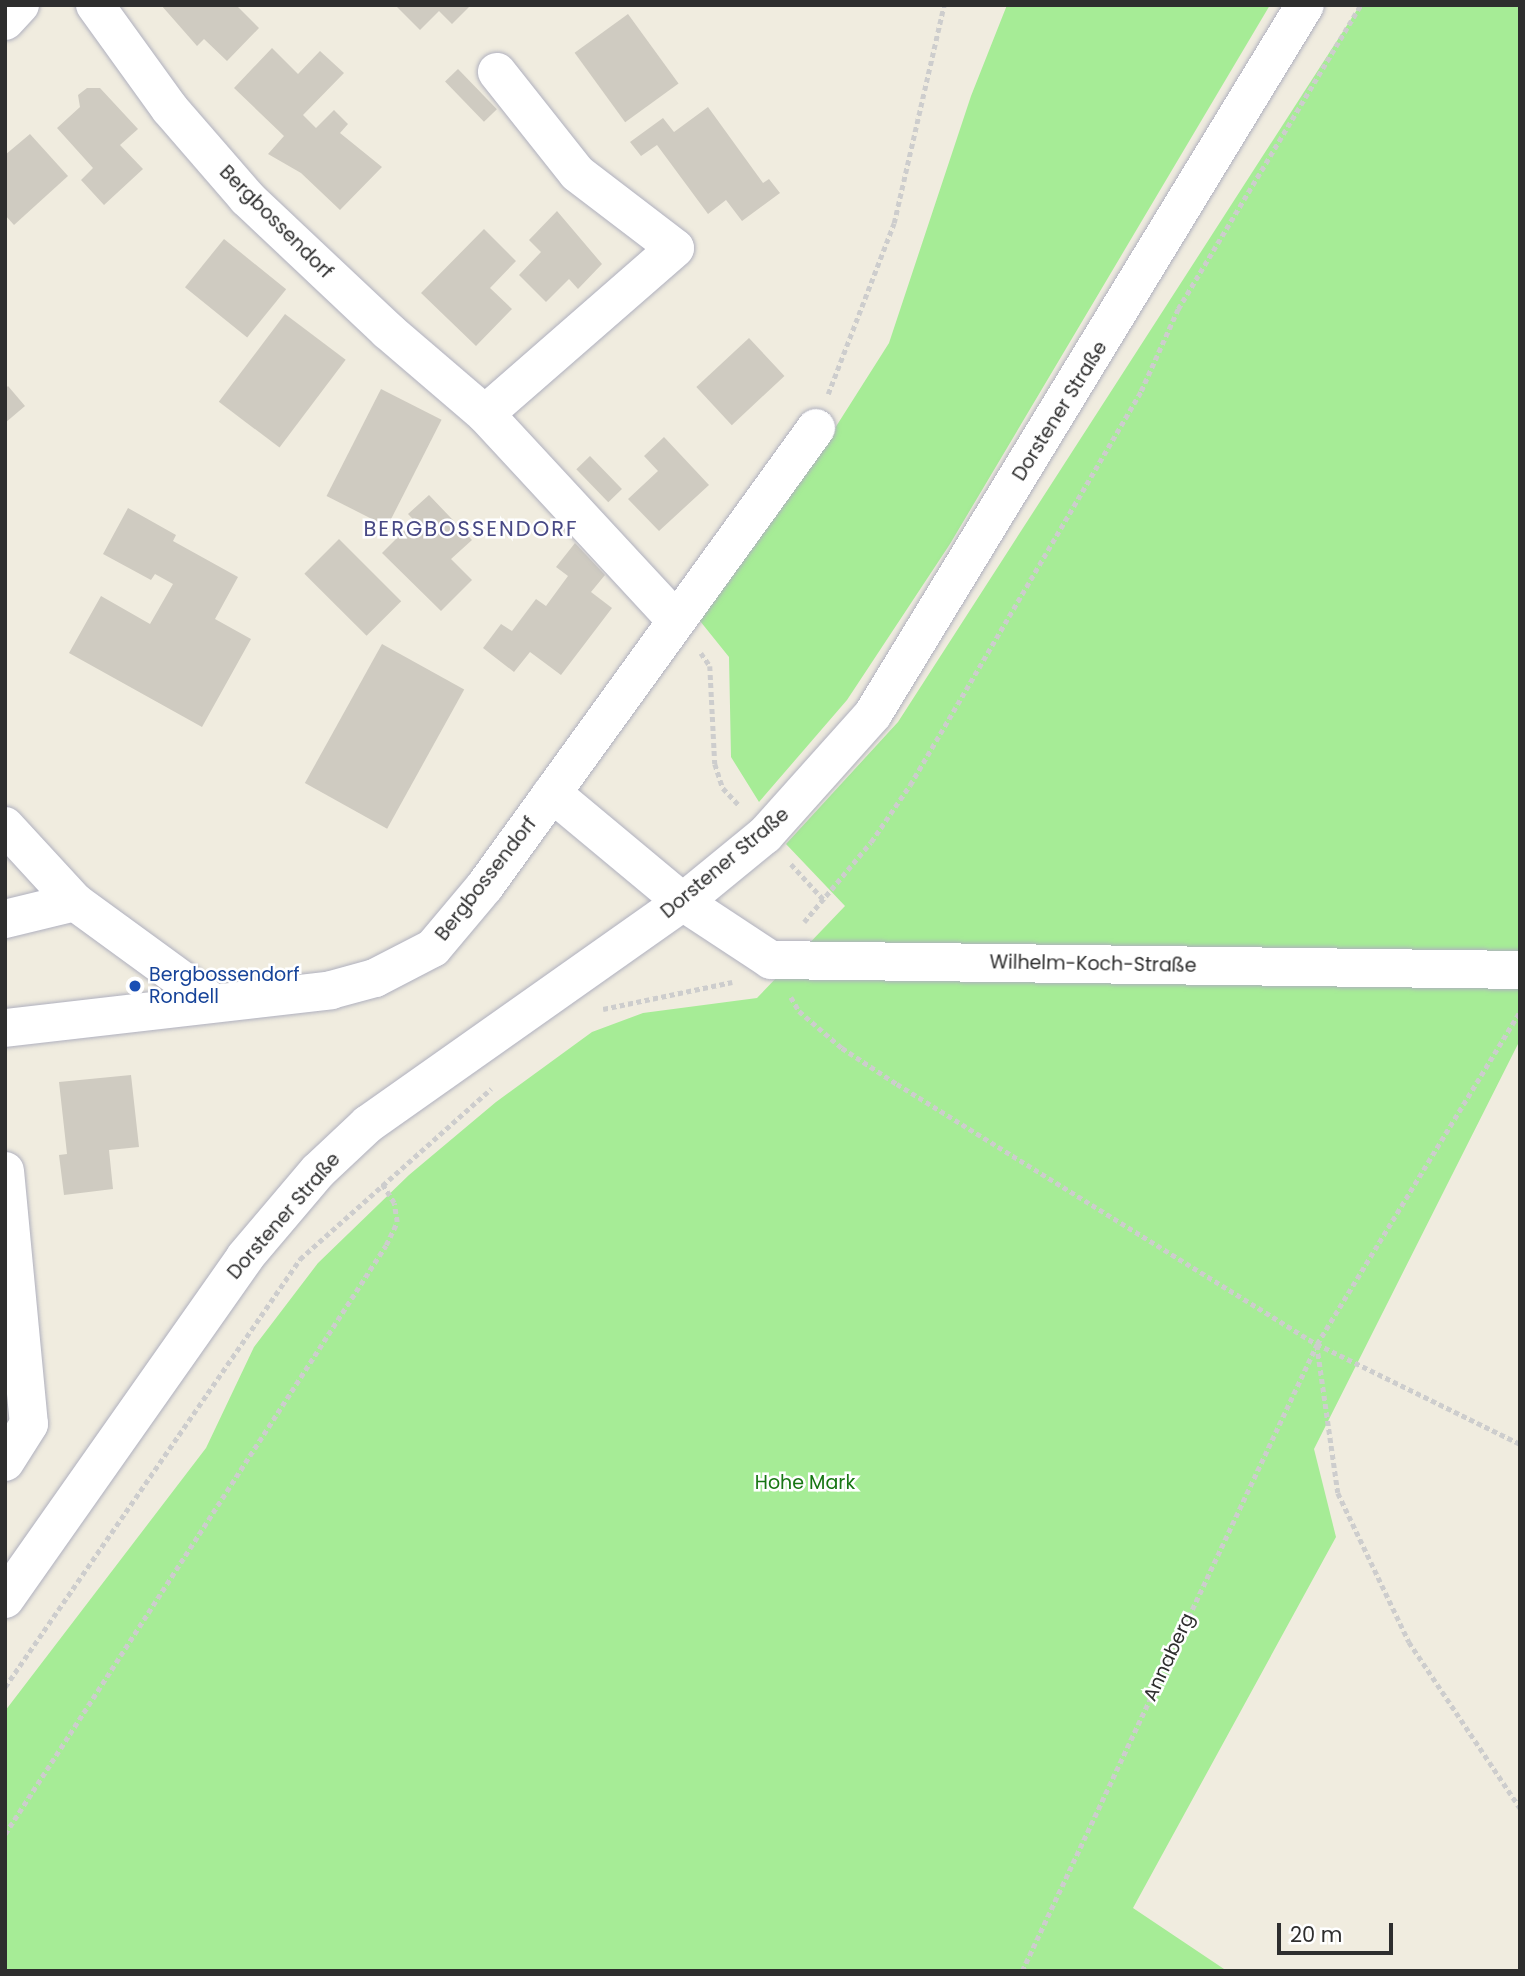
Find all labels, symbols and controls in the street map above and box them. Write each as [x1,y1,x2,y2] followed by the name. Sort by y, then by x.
[215,161,337,283] street label: Bergbossendorf
[1008,337,1112,485] street label: Dorstener Straße
[365,516,577,542] district label: BERGBOSSENDORF
[656,803,794,923] street label: Dorstener Straße
[431,813,541,945] street label: Bergbossendorf
[989,951,1197,977] street label: Wilhelm-Koch-Straße
[149,964,299,1008] place label: Bergbossendorf Rondell
[127,978,143,994] marker: Bergbossendorf Rondell
[223,1148,345,1284] street label: Dorstener Straße
[755,1472,855,1494] park label: Hohe Mark
[1139,1609,1199,1705] street label: Annaberg
[1280,1910,1396,1954] scale bar
[1290,1920,1343,1949] text: 20 m

